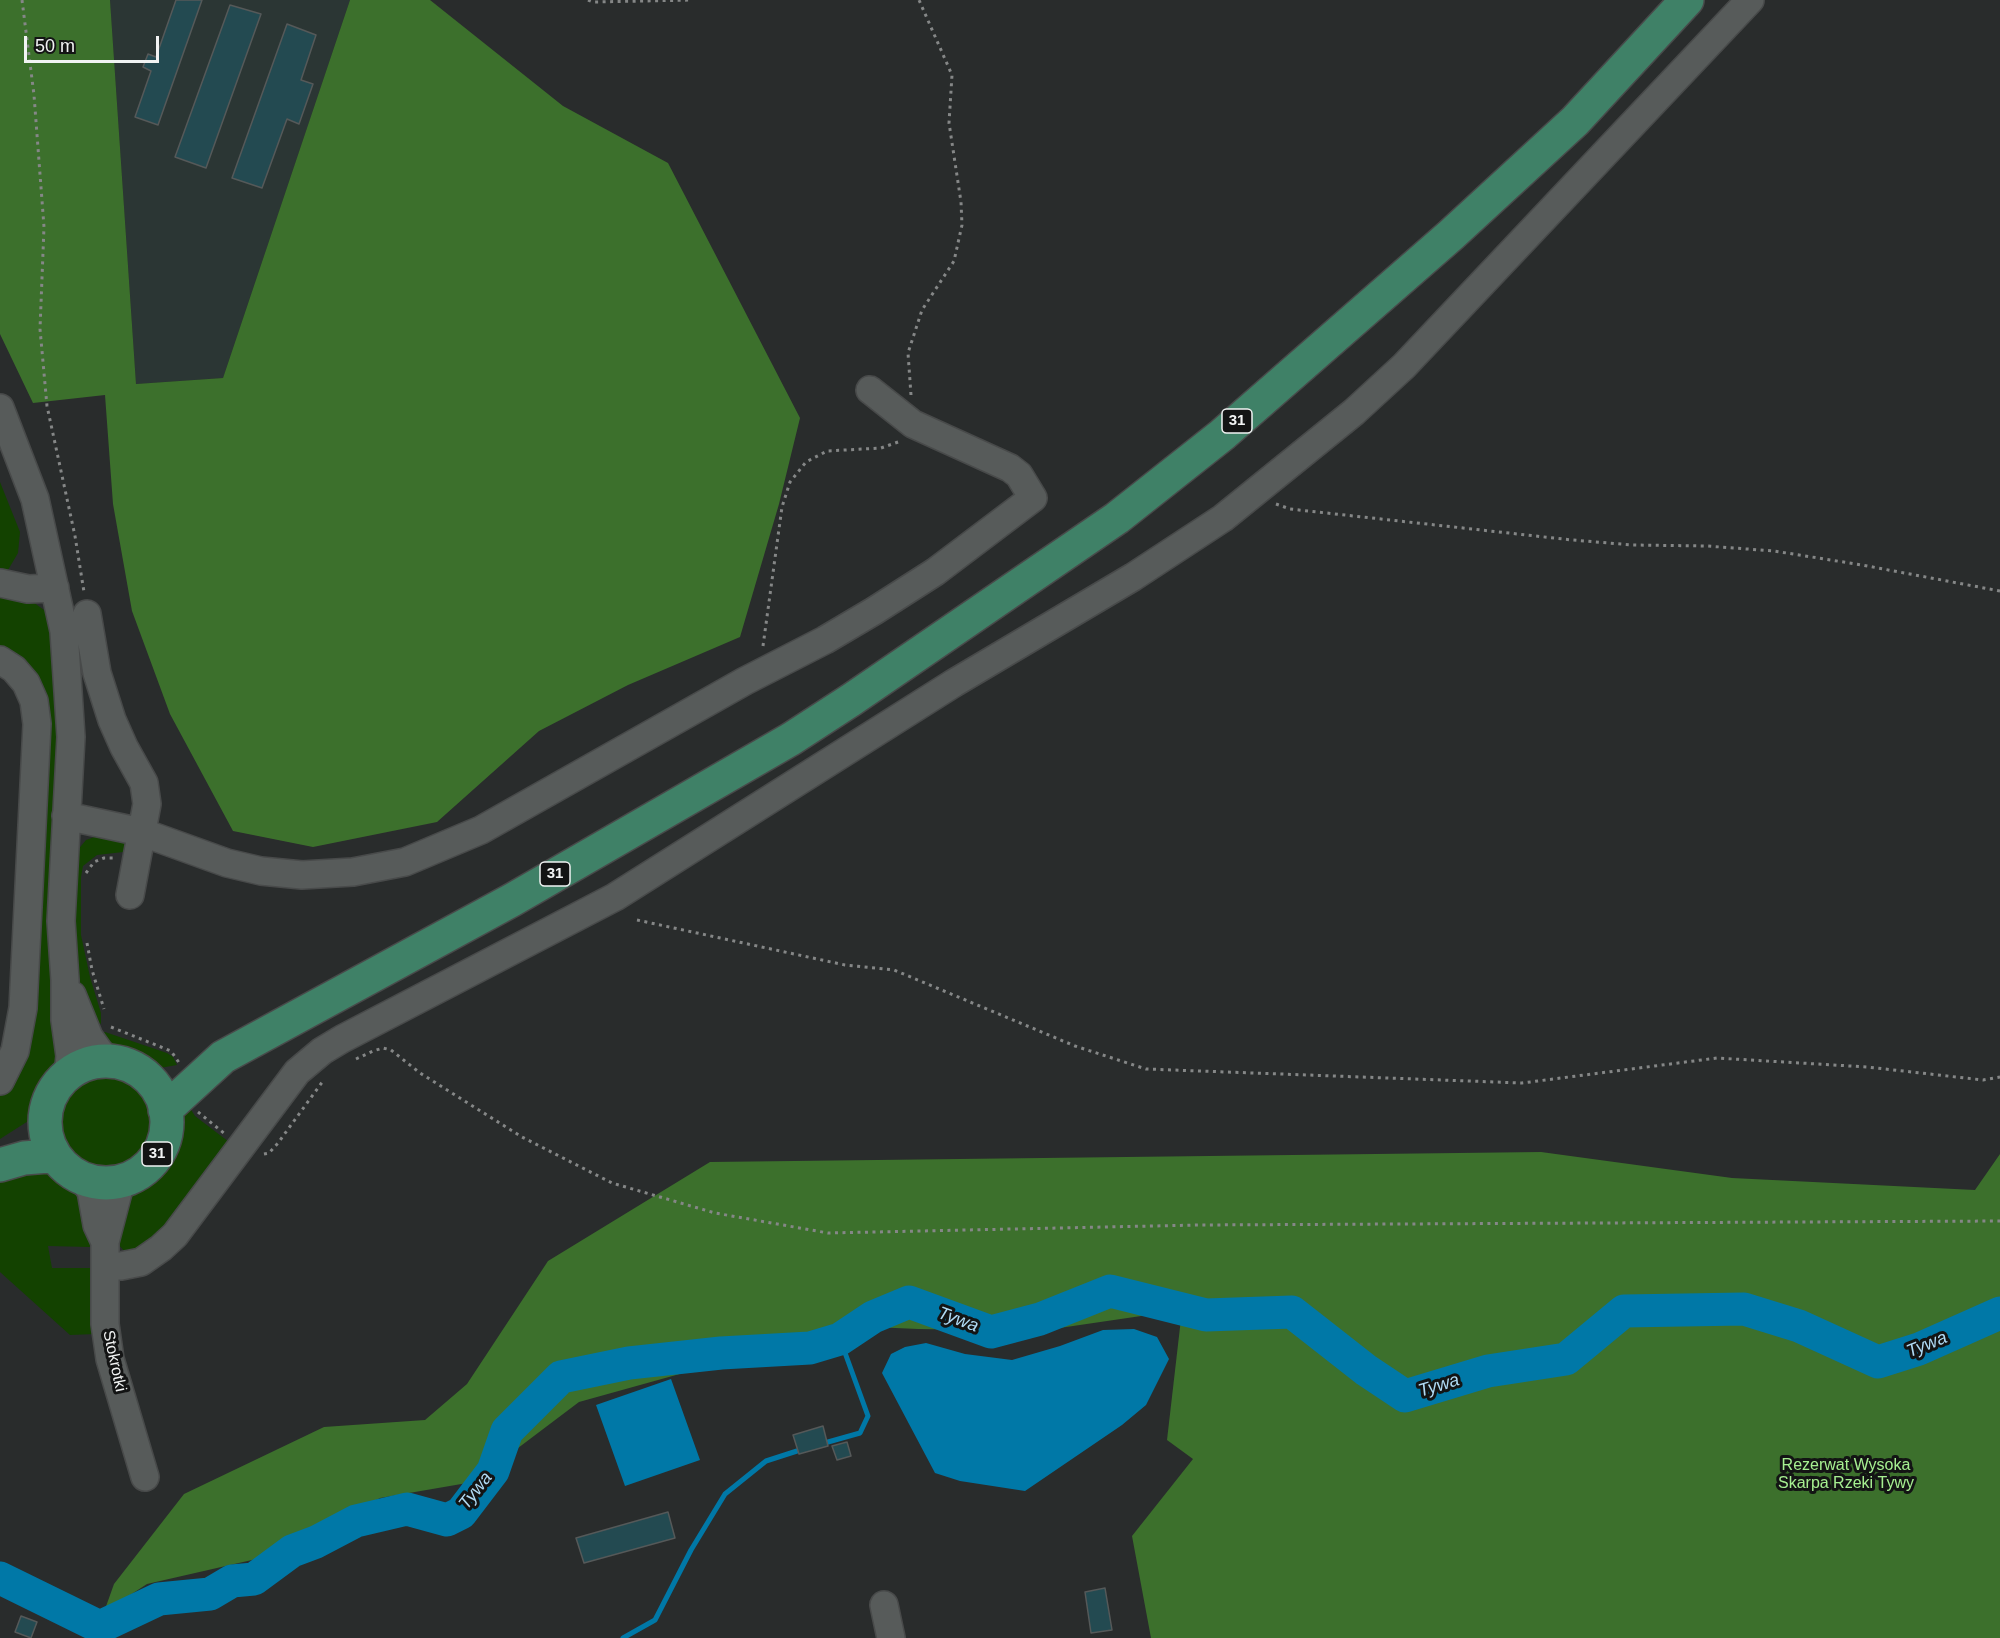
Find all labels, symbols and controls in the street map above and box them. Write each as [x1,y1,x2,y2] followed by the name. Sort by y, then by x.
[27,24,162,62] scale bar
[35,36,75,56] text: 50 m
[1222,409,1252,433] road number: 31
[540,862,570,886] road number: 31
[142,1142,172,1166] road number: 31
[935,1303,981,1337] water label: Tywa
[1904,1327,1950,1363] water label: Tywa
[98,1329,130,1393] street label: Stokrotki
[1416,1370,1462,1402] water label: Tywa
[1778,1456,1914,1494] park label: Rezerwat Wysoka Skarpa Rzeki Tywy
[455,1468,497,1514] water label: Tywa

